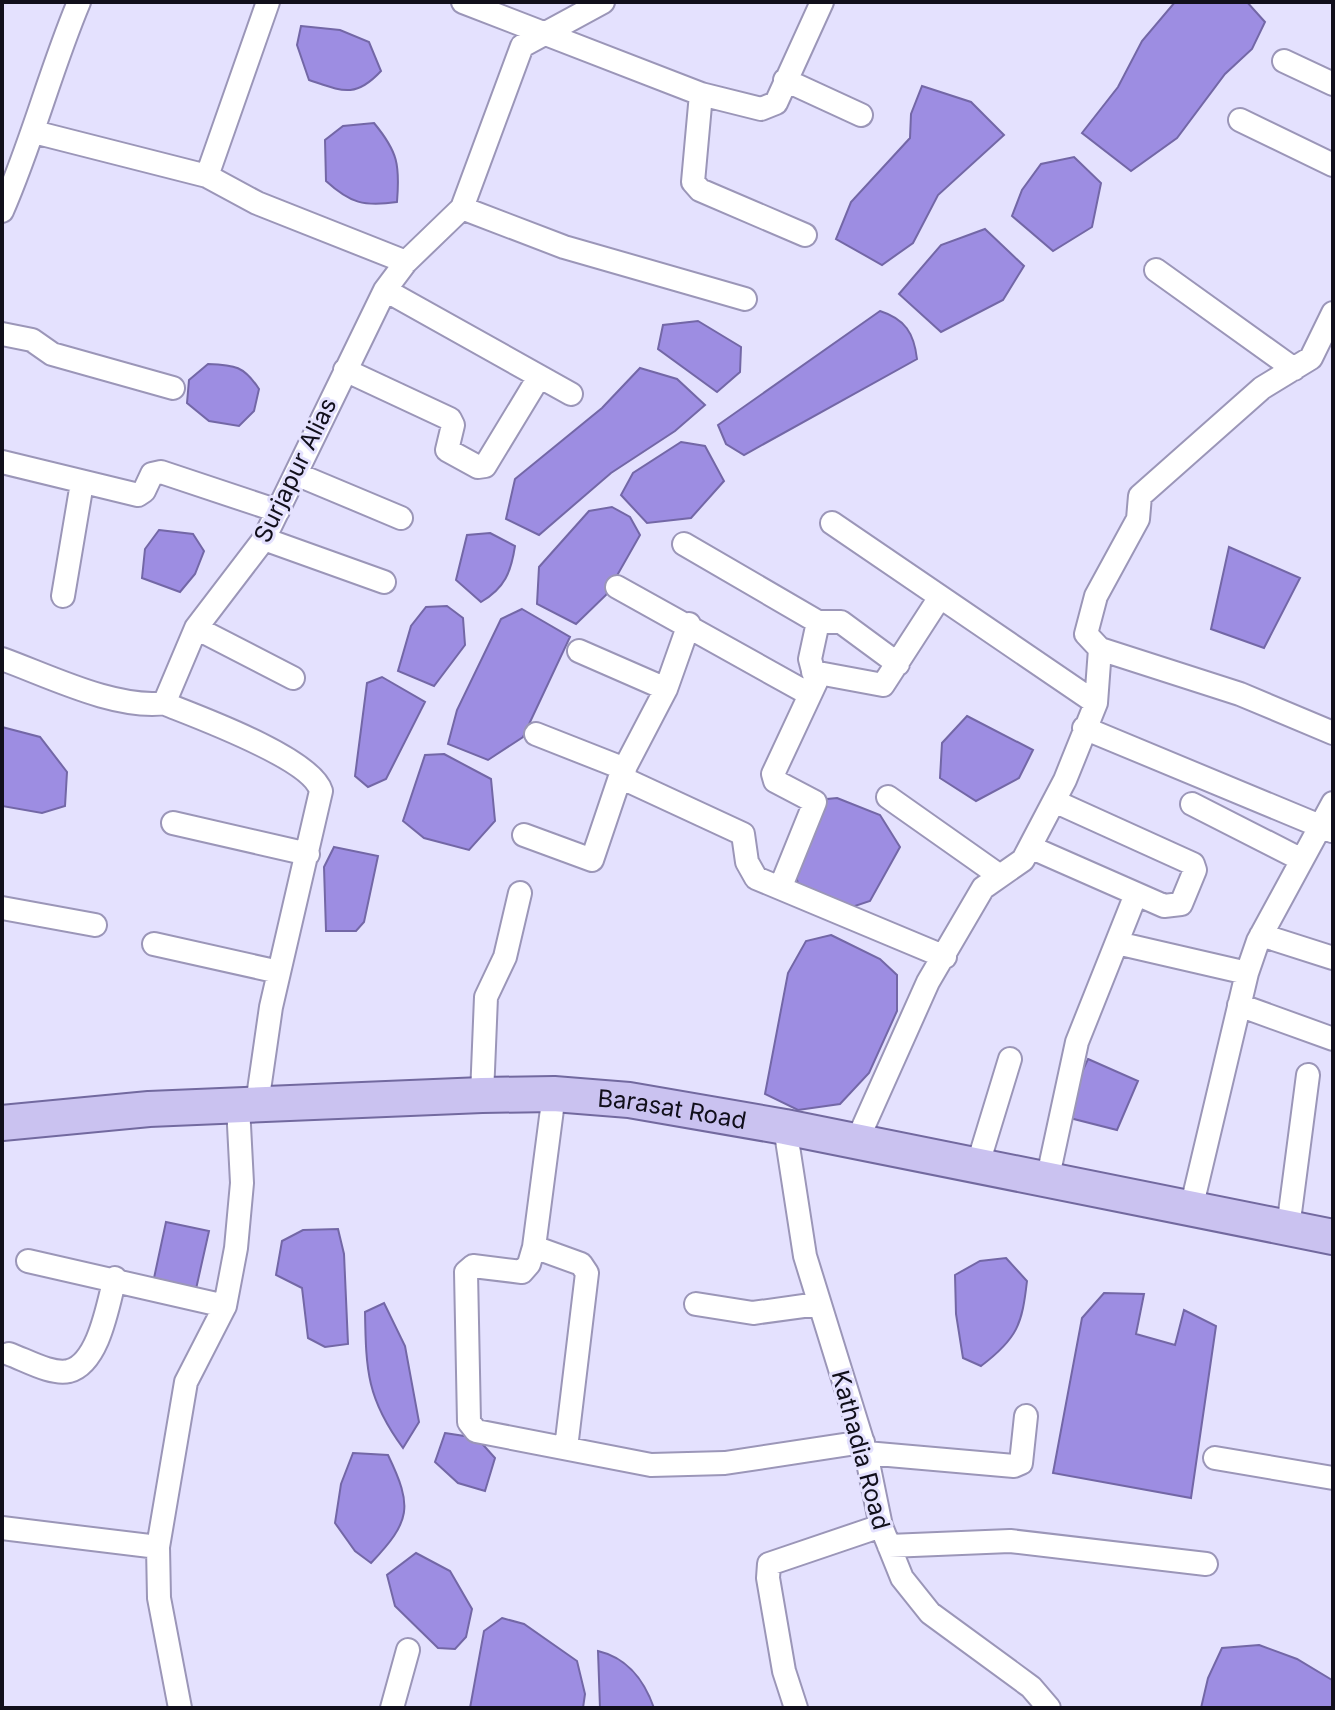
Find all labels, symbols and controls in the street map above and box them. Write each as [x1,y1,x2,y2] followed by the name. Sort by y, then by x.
[247,393,343,547] street label: Surjapur Alias
[597,1083,749,1135] street label: Barasat Road
[826,1367,896,1533] street label: Kathadia Road

